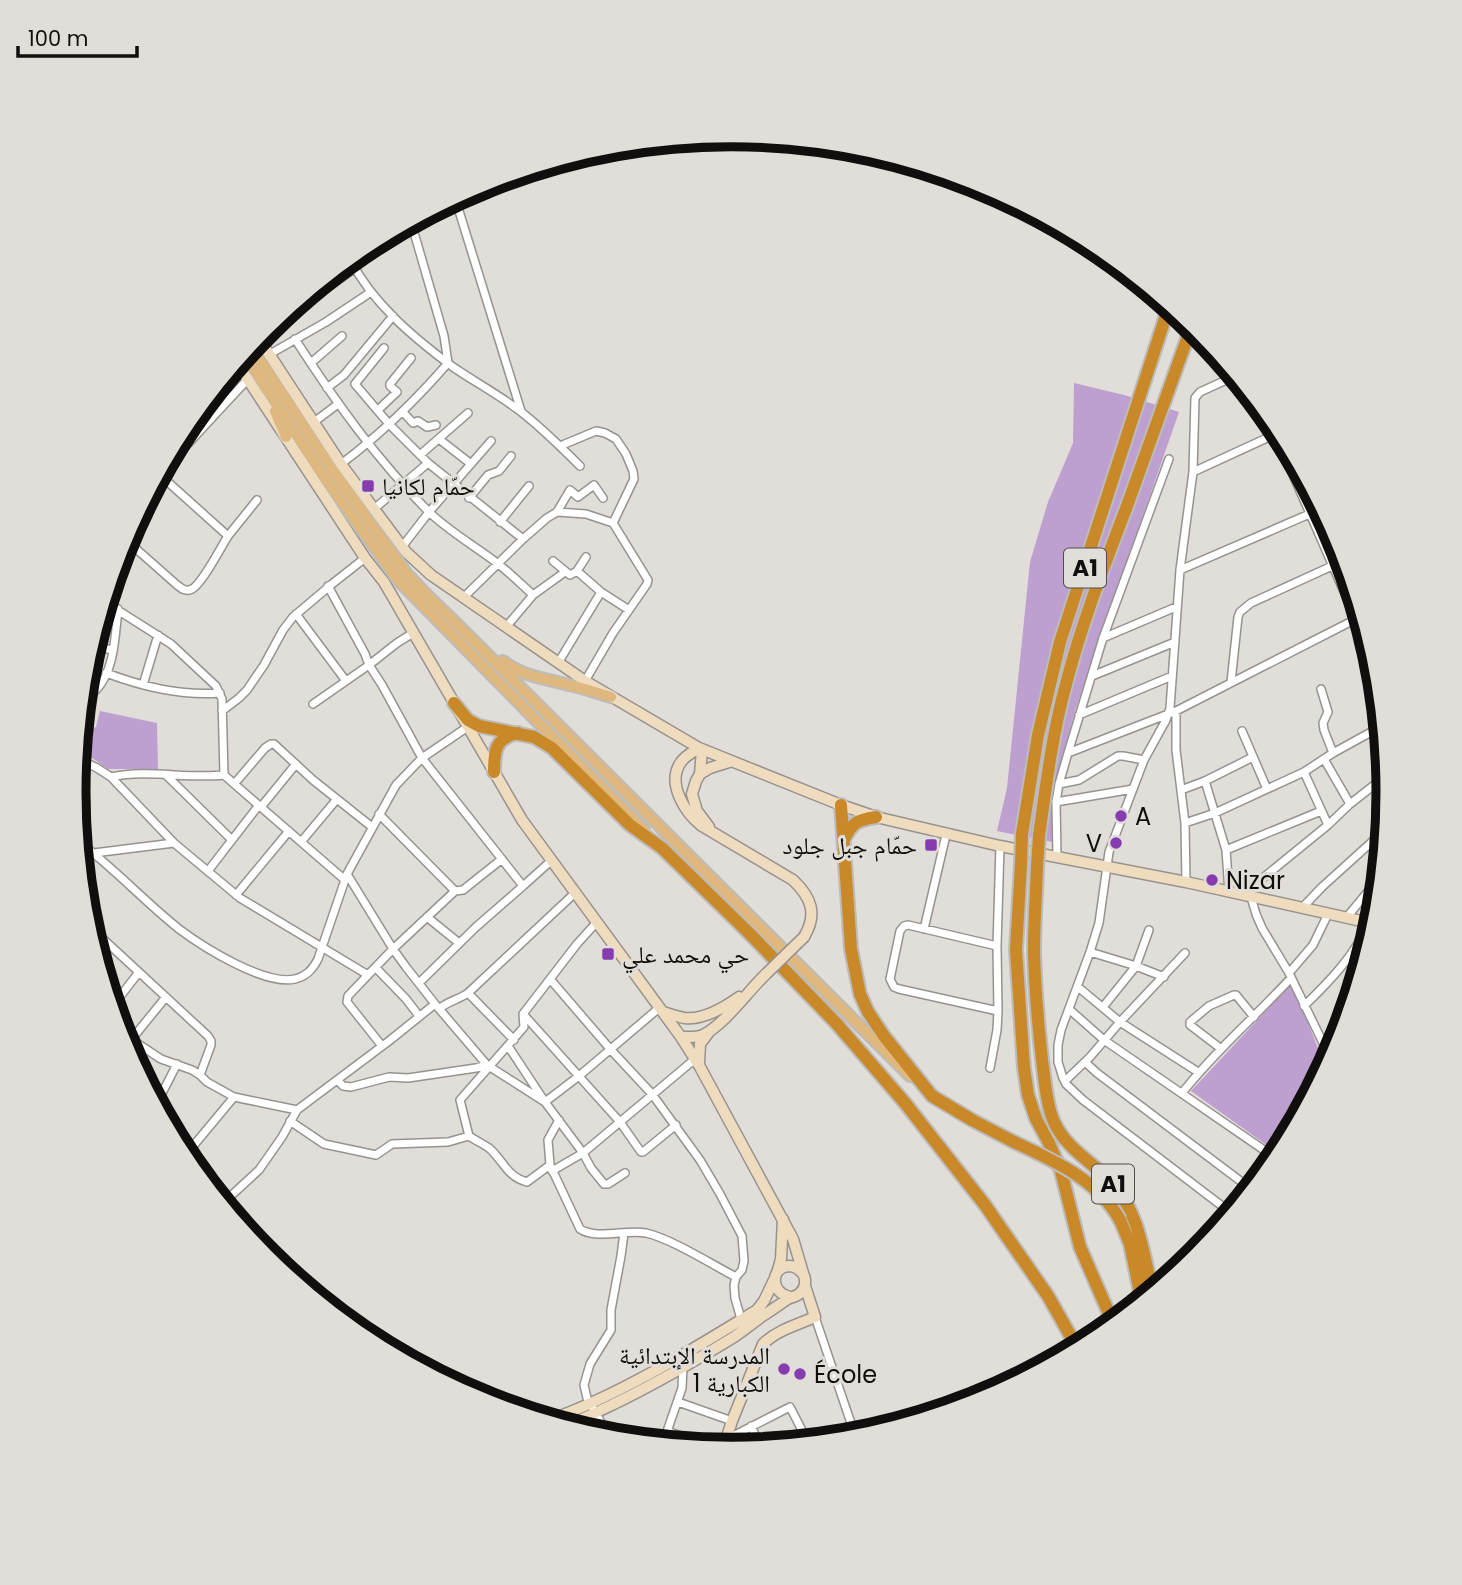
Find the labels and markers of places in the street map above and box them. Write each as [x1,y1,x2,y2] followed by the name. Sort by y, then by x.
[382,470,475,503] place label: حمّام لكانيا
[360,478,376,494] marker: حمّام لكانيا
[1135,800,1151,833] place label: A
[1113,808,1129,824] marker: A
[1086,827,1102,860] place label: V
[782,829,917,862] place label: حمّام جبل جلود
[1108,835,1124,851] marker: V
[923,837,939,853] marker: حمّام جبل جلود
[1226,864,1285,897] place label: Nizar
[1204,872,1220,888] marker: Nizar
[622,938,749,974] place label: حي محمد علي
[600,946,616,962] marker: حي محمد علي
[619,1339,770,1400] place label: المدرسة الإبتدائية الكبارية 1
[814,1358,877,1391] place label: École
[776,1361,792,1377] marker: المدرسة الإبتدائية الكبارية 1
[792,1366,808,1382] marker: École

